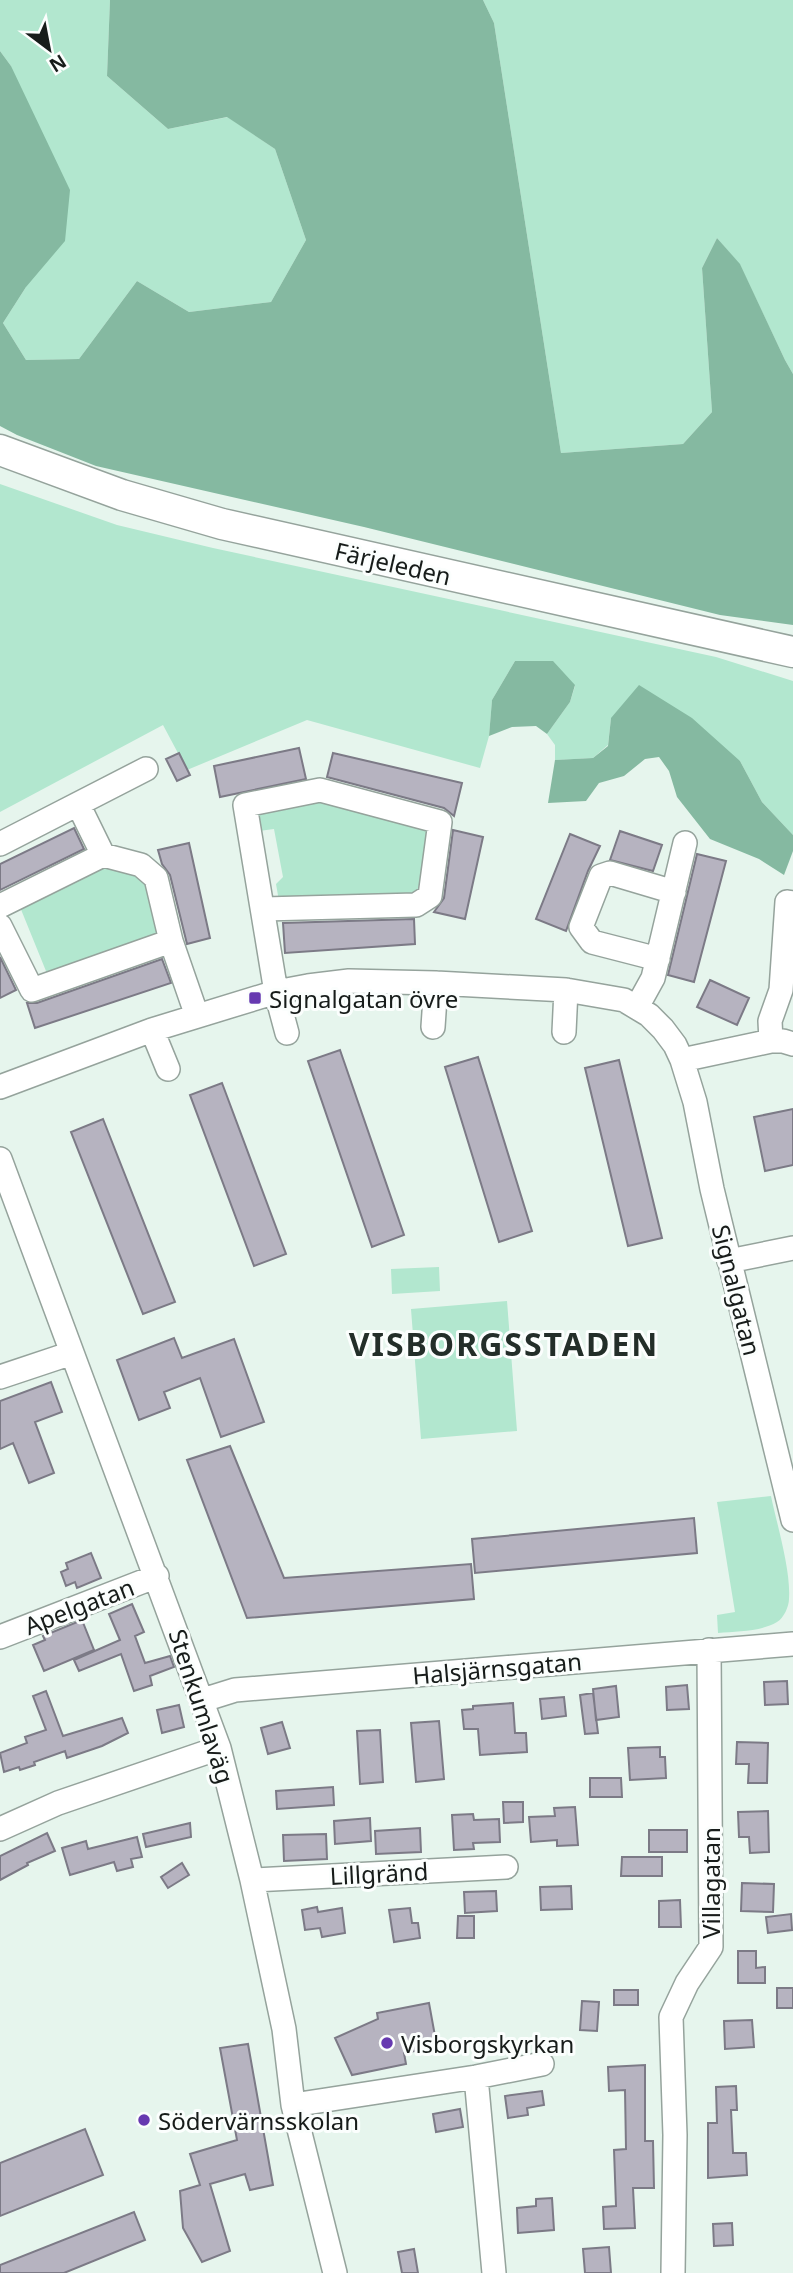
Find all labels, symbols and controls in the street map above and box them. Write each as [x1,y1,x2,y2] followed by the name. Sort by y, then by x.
[14,14,84,84] north arrow
[45,48,71,79] text: N
[332,534,454,592] street label: Färjeleden
[269,982,458,1015] place label: Signalgatan övre
[247,990,263,1006] marker: Signalgatan övre
[705,1221,769,1359] street label: Signalgatan
[349,1322,659,1365] district label: VISBORGSSTADEN
[19,1570,139,1642] street label: Apelgatan
[162,1625,242,1787] street label: Stenkumlaväg
[411,1644,583,1692] street label: Halsjärnsgatan
[694,1827,727,1939] street label: Villagatan
[329,1854,429,1892] street label: Lillgränd
[401,2027,574,2060] place label: Visborgskyrkan
[379,2035,395,2051] marker: Visborgskyrkan
[158,2104,359,2137] place label: Södervärnsskolan
[136,2112,152,2128] marker: Södervärnsskolan

